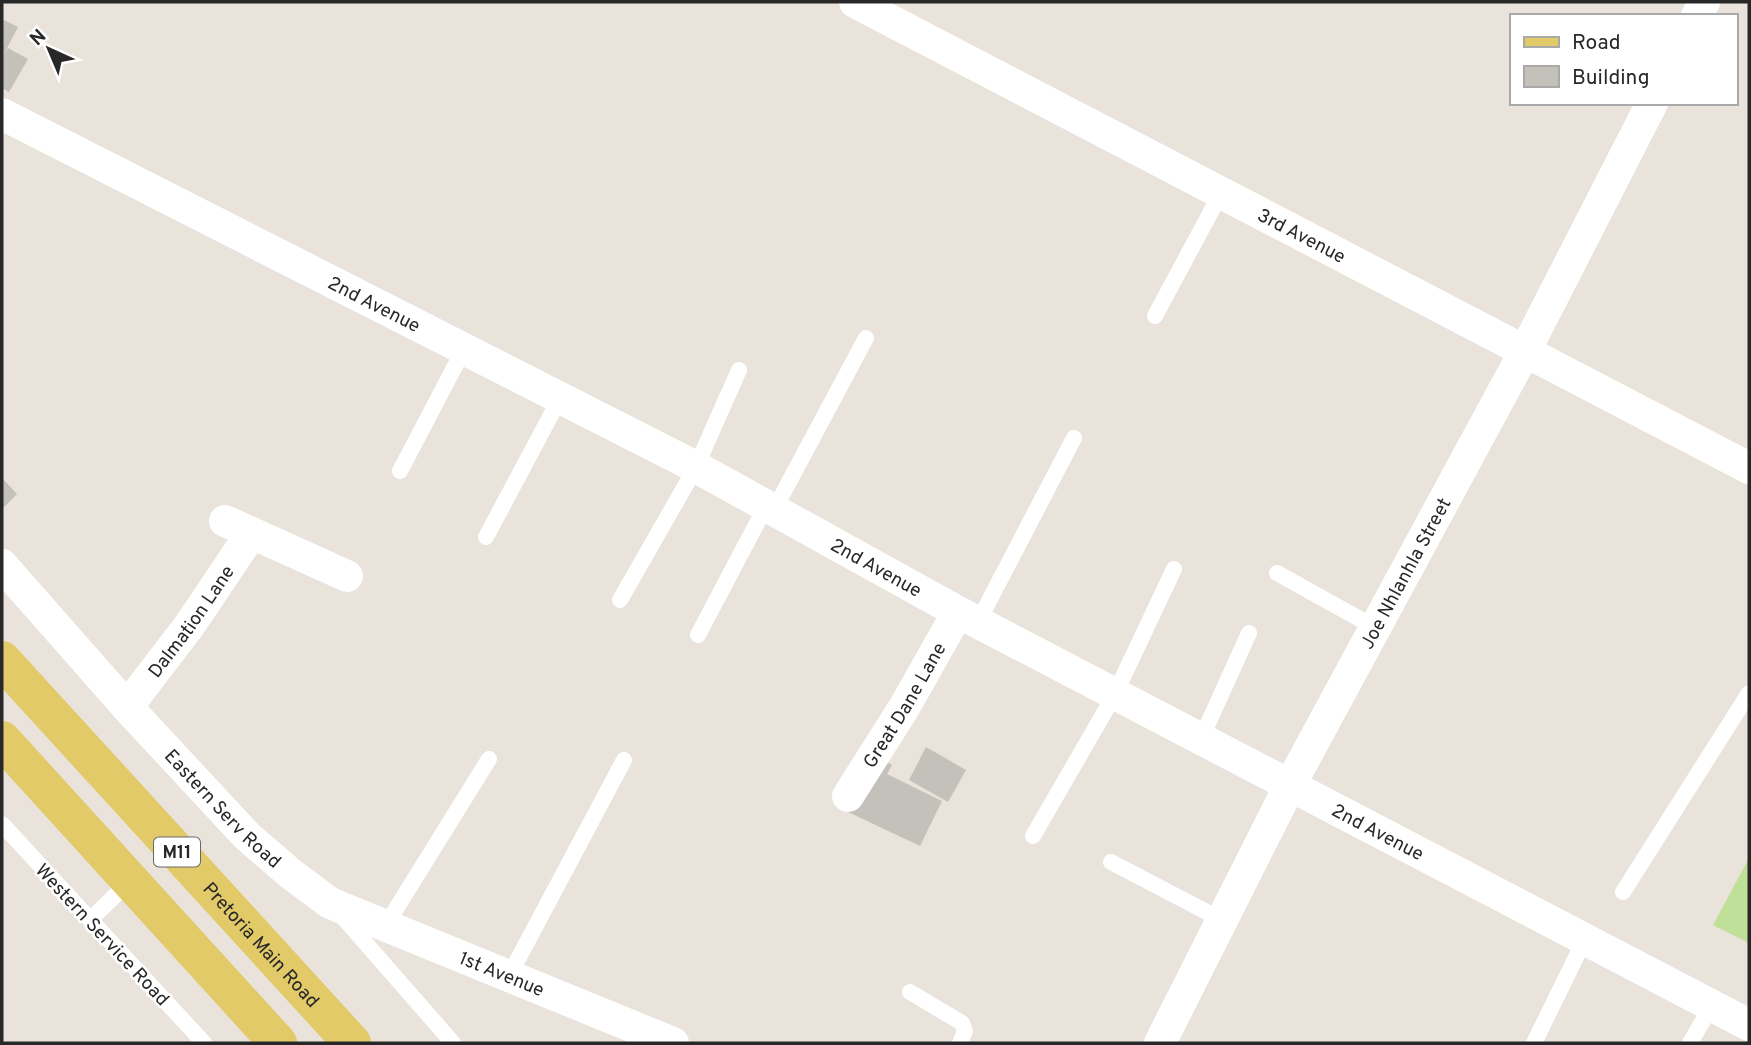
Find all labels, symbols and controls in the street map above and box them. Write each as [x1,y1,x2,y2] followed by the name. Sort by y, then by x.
[14,14,84,84] north arrow
[1510,14,1737,105] legend
[25,25,52,52] text: N
[1572,30,1621,57] text: Road
[1572,65,1650,92] text: Building
[1253,204,1349,270] street label: 3rd Avenue
[323,272,424,339] street label: 2nd Avenue
[1356,494,1457,654] street label: Joe Nhlanhla Street
[826,534,925,604] street label: 2nd Avenue
[144,561,241,683] street label: Dalmation Lane
[859,639,952,773] street label: Great Dane Lane
[158,745,285,874] street label: Eastern Serv Road
[1327,799,1427,867] street label: 2nd Avenue
[154,838,200,866] road number: M11
[29,859,174,1012] street label: Western Service Road
[197,878,324,1013] street label: Pretoria Main Road
[455,947,548,1003] street label: 1st Avenue

